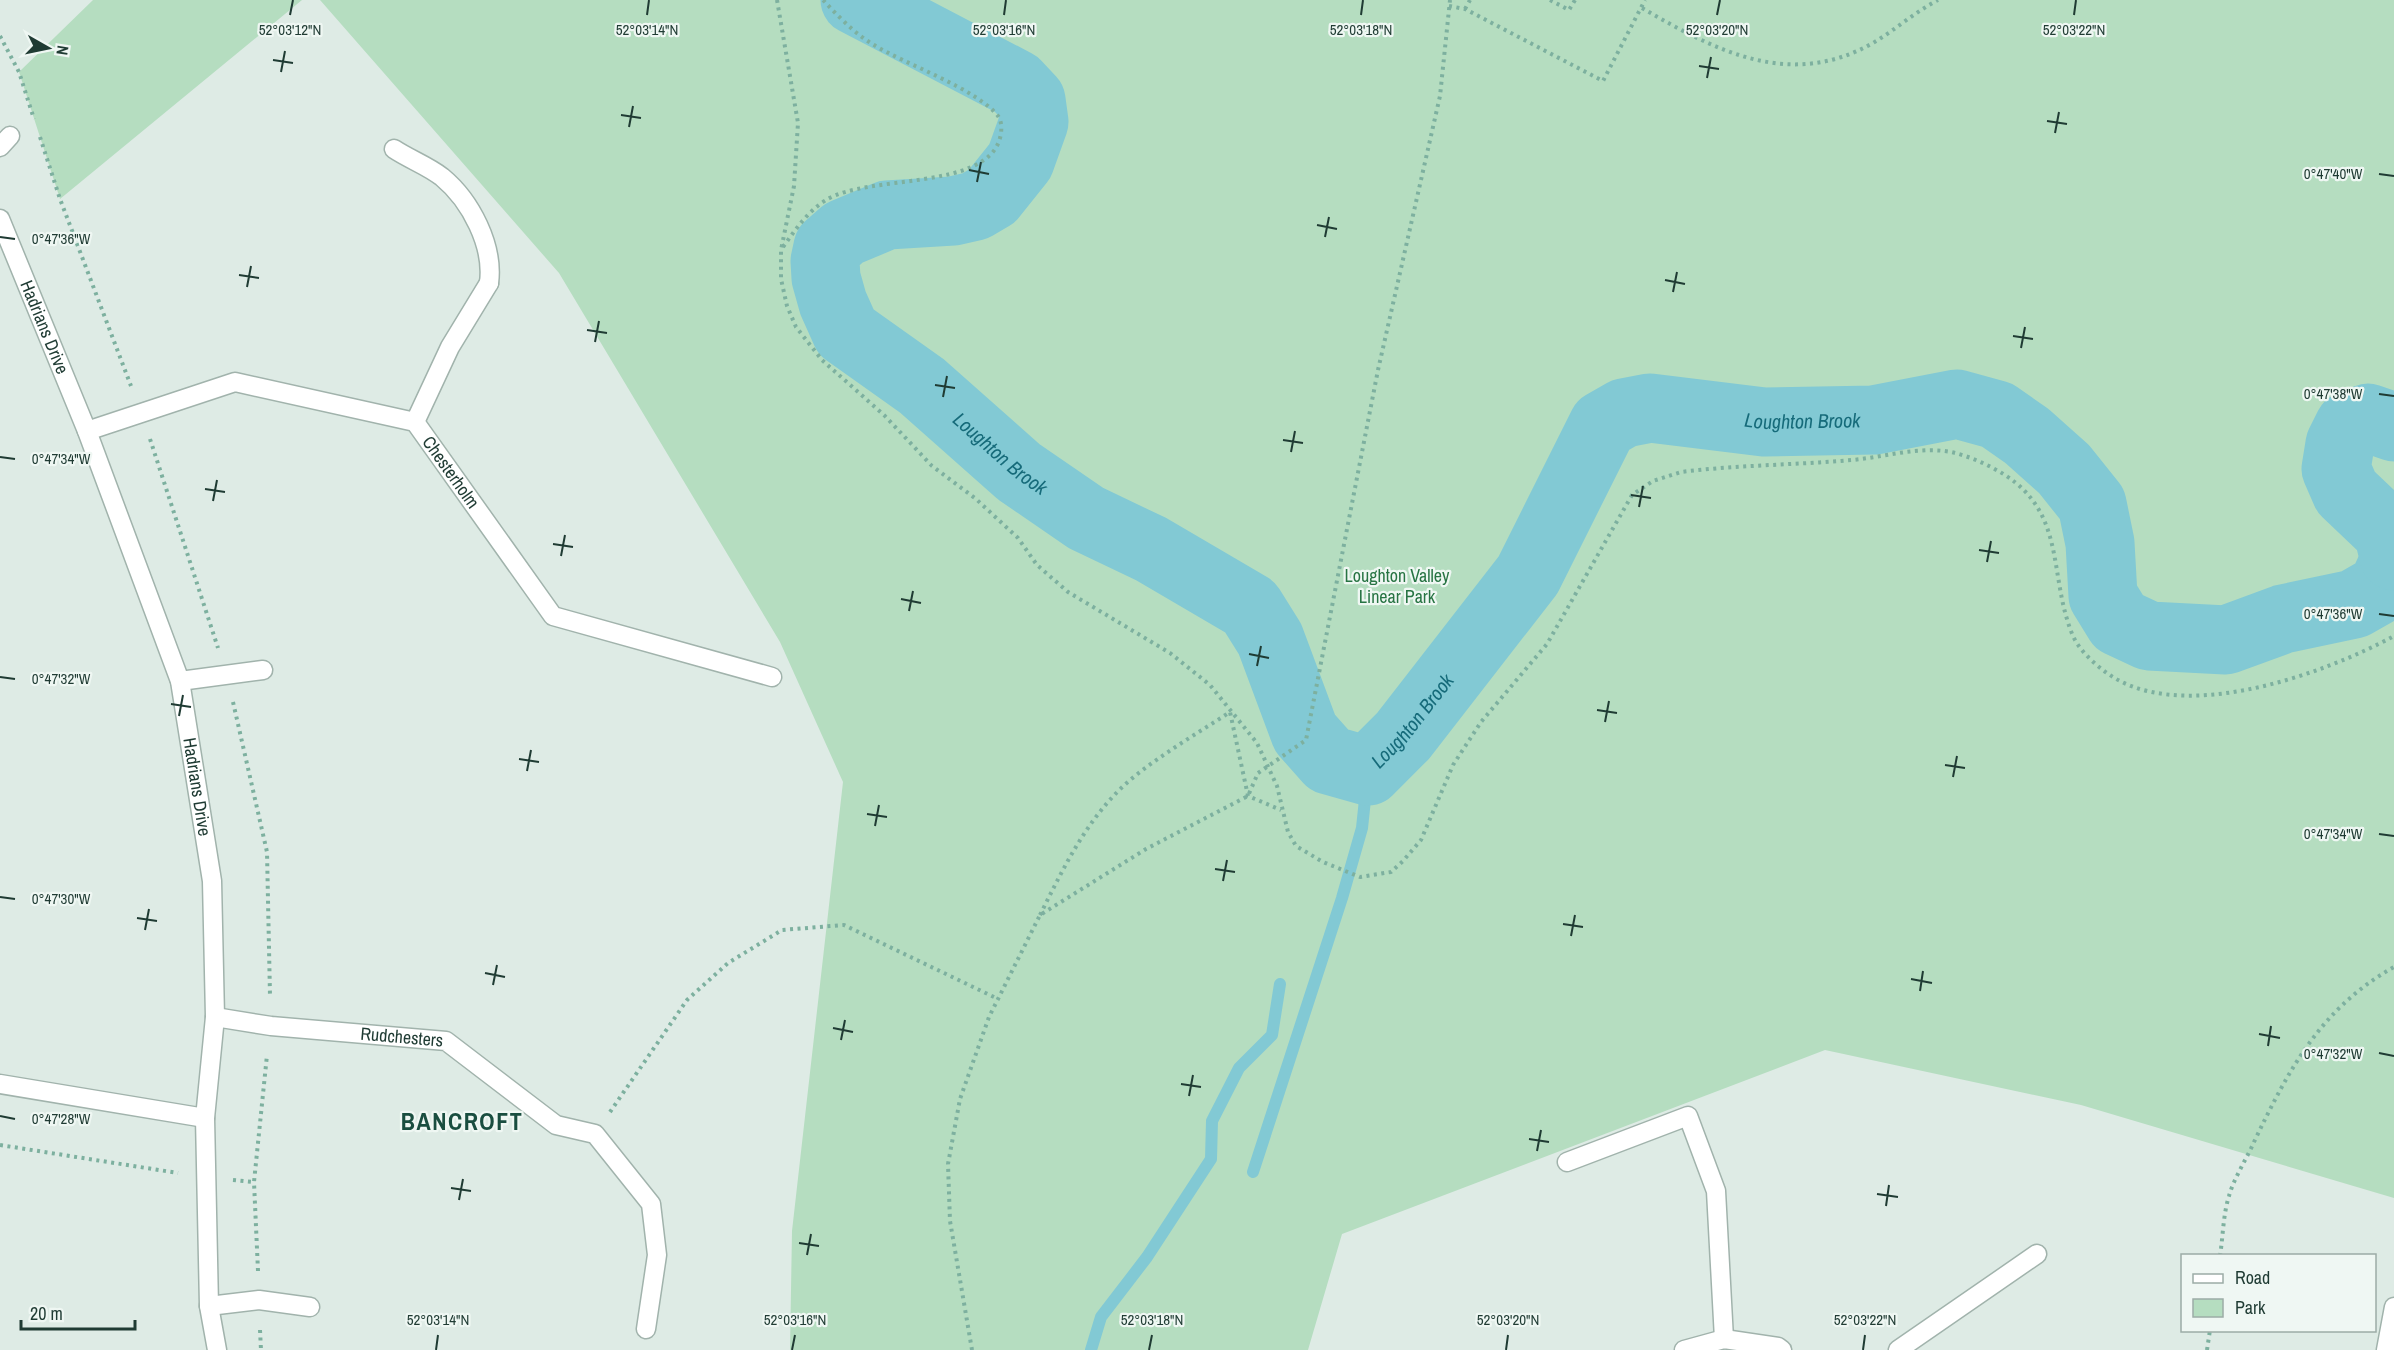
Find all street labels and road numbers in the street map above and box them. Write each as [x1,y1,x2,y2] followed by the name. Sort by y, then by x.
[14,276,75,378] street label: Hadrians Drive
[417,431,486,513] street label: Chesterholm
[177,736,218,838] street label: Hadrians Drive
[359,1021,444,1053] street label: Rudchesters

